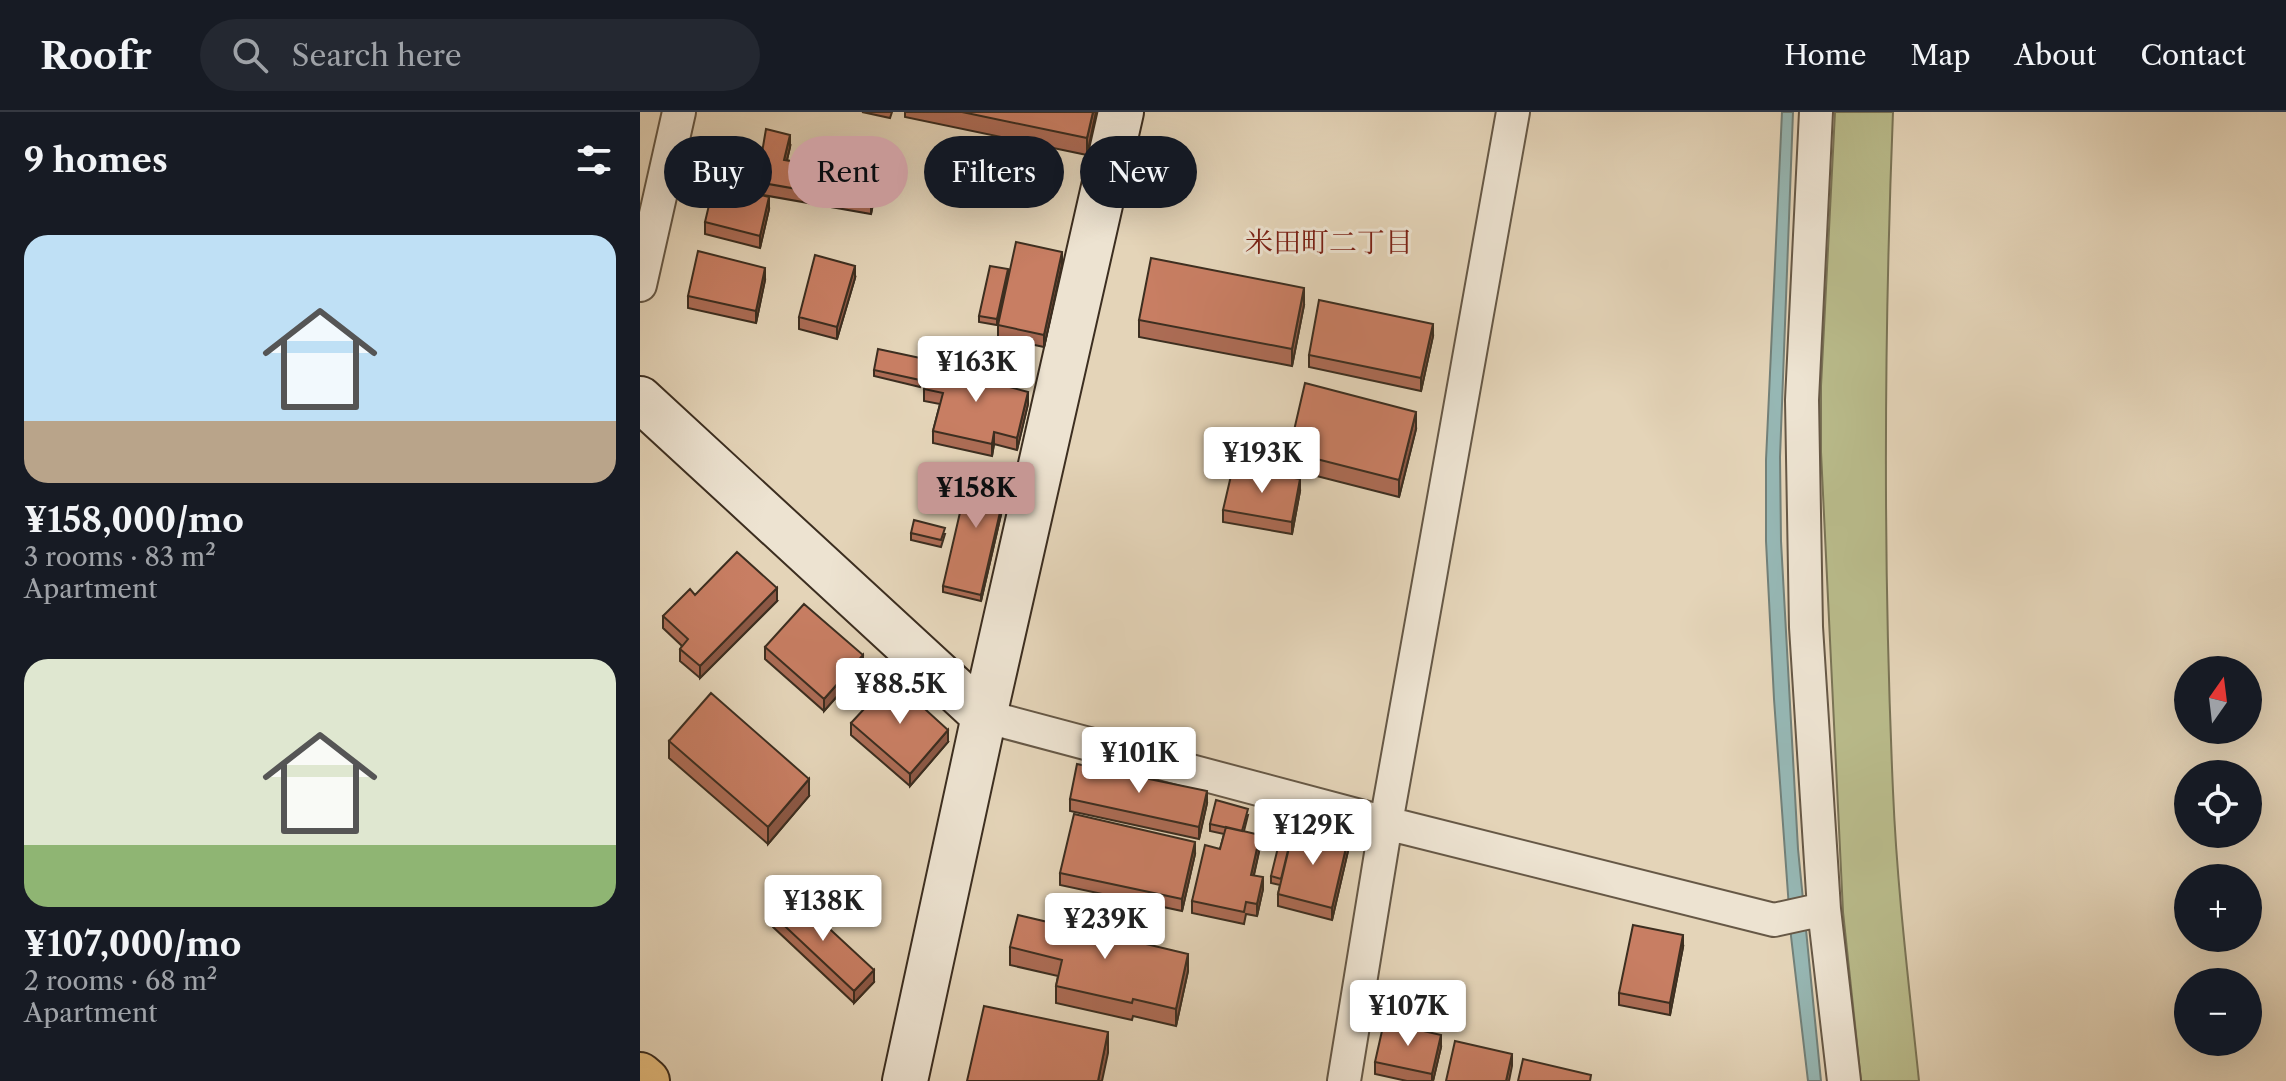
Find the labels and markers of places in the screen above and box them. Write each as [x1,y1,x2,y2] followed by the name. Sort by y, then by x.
[920,336,1032,404] pin: ¥163K
[1206,427,1318,495] pin: ¥193K
[920,462,1032,530] pin: ¥158K
[835,658,965,726] pin: ¥88.5K
[1083,727,1195,795] pin: ¥101K
[1257,799,1369,867] pin: ¥129K
[767,875,879,943] pin: ¥138K
[1049,893,1161,961] pin: ¥239K
[1352,980,1464,1048] pin: ¥107K

